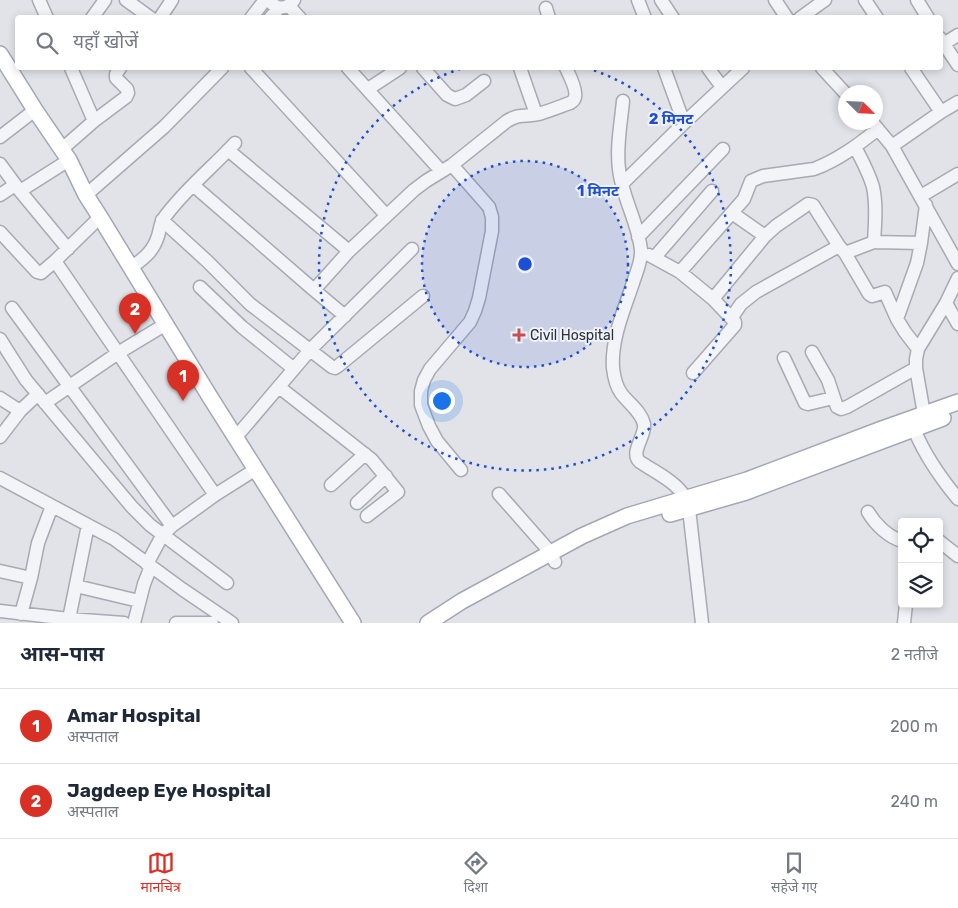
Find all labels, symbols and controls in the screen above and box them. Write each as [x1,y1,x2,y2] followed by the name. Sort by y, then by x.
[15,15,943,70] search box
[33,29,61,57] icon: search
[73,30,138,53] text: यहाँ खोजें
[838,85,883,130] north arrow
[649,110,694,128] text: 2 मिनट
[577,182,620,200] text: 1 मिनट
[516,255,534,273] centre of rings
[119,293,151,334] pin: 2
[530,327,614,344] place label: Civil Hospital
[512,328,526,342] marker: Civil Hospital
[167,360,199,401] pin: 1
[429,388,455,414] your location
[898,518,943,608] map controls
[898,518,943,563] button: locate
[898,563,943,608] button: layers
[20,641,104,666] text: आस-पास
[891,645,938,664] text: 2 नतीजे
[67,704,201,727] text: Amar Hospital
[32,717,40,736] text: 1
[890,717,938,736] text: 200 m
[67,727,119,746] text: अस्पताल
[67,779,271,802] text: Jagdeep Eye Hospital
[31,792,41,811] text: 2
[891,792,938,811] text: 240 m
[67,802,119,821] text: अस्पताल
[141,849,181,898] tab: मानचित्र
[462,849,490,898] tab: दिशा
[771,849,817,898] tab: सहेजे गए

